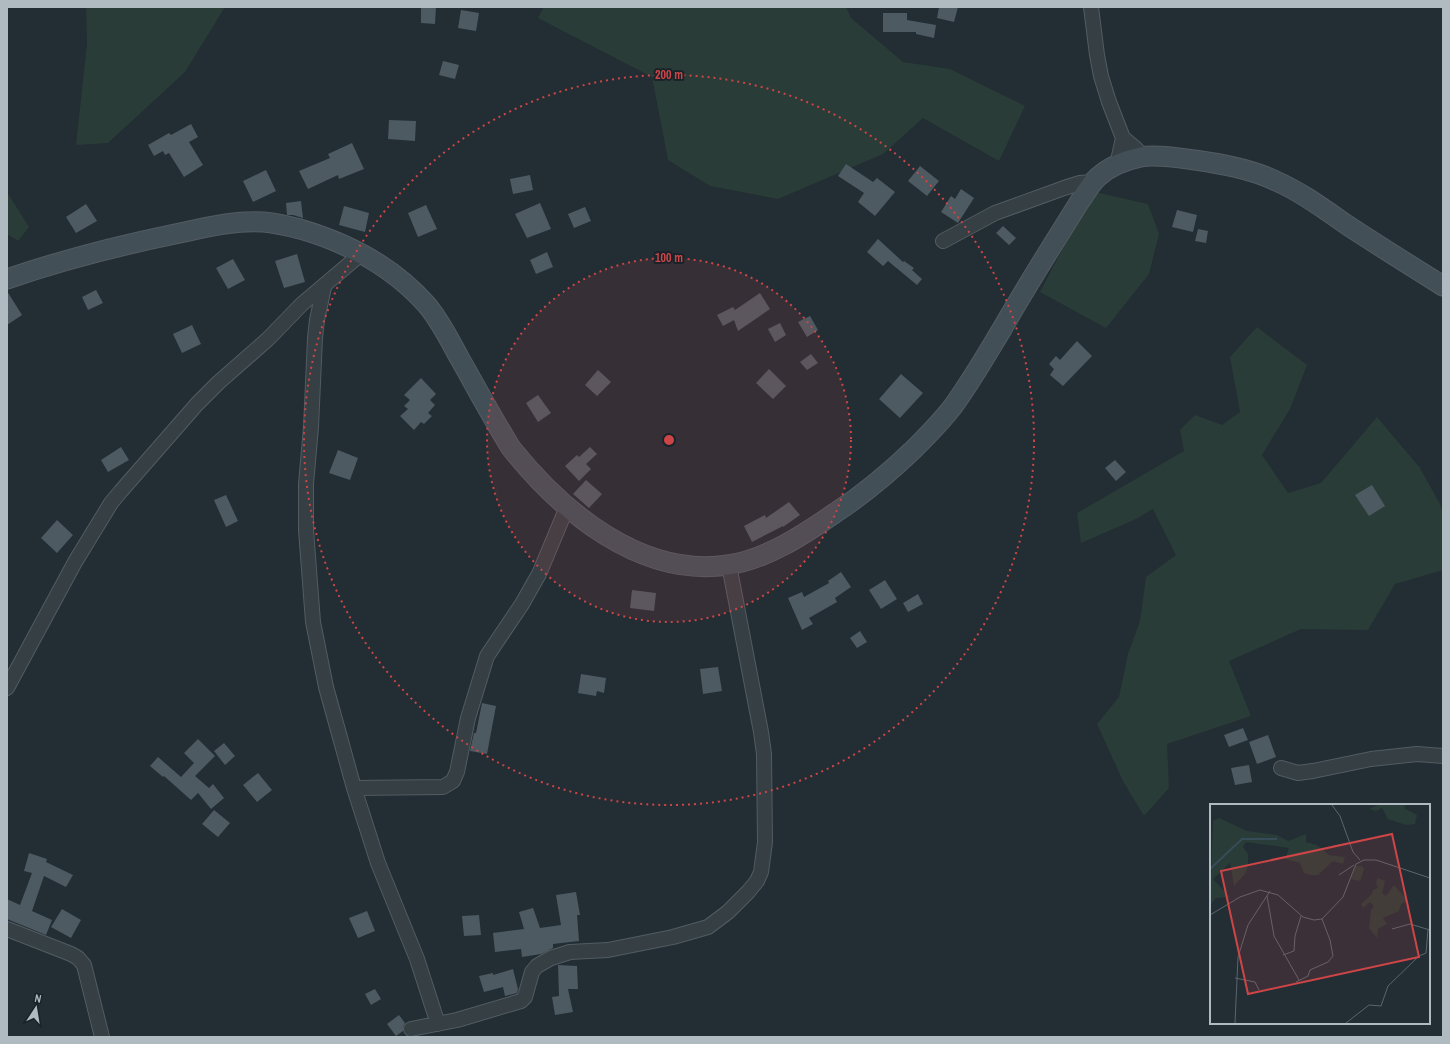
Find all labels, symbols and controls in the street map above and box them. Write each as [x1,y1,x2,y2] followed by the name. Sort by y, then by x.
[655,67,683,83] text: 200 m
[655,250,683,266] text: 100 m
[662,433,676,447] centre of rings
[1210,804,1430,1024] inset map
[16,988,56,1028] north arrow
[33,991,43,1006] text: N

